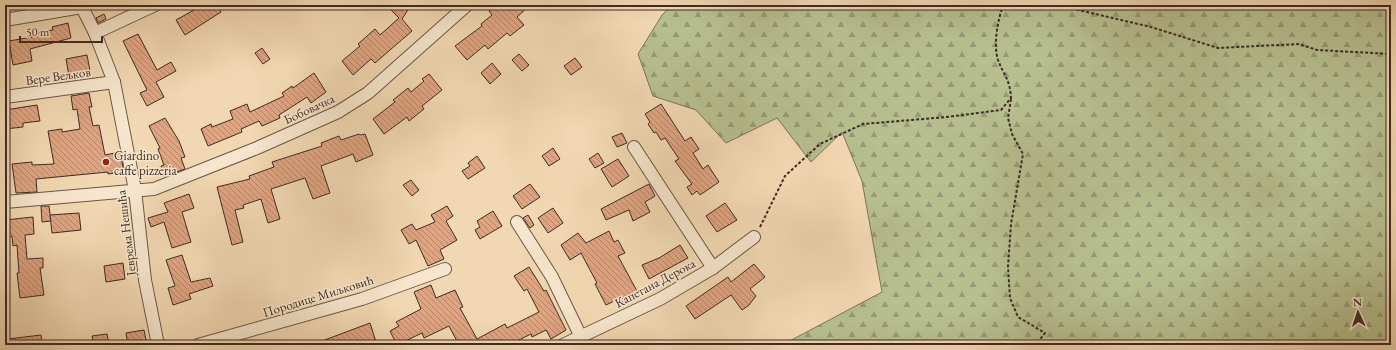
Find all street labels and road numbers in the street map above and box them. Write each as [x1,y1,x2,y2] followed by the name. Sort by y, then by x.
[24,63,92,89] street label: Вере Вељков
[281,90,338,128] street label: Бобовачка
[112,188,140,278] street label: Јеврема Нешића
[612,254,699,311] street label: Капетана Дерока
[260,271,376,321] street label: Породице Миљковић

